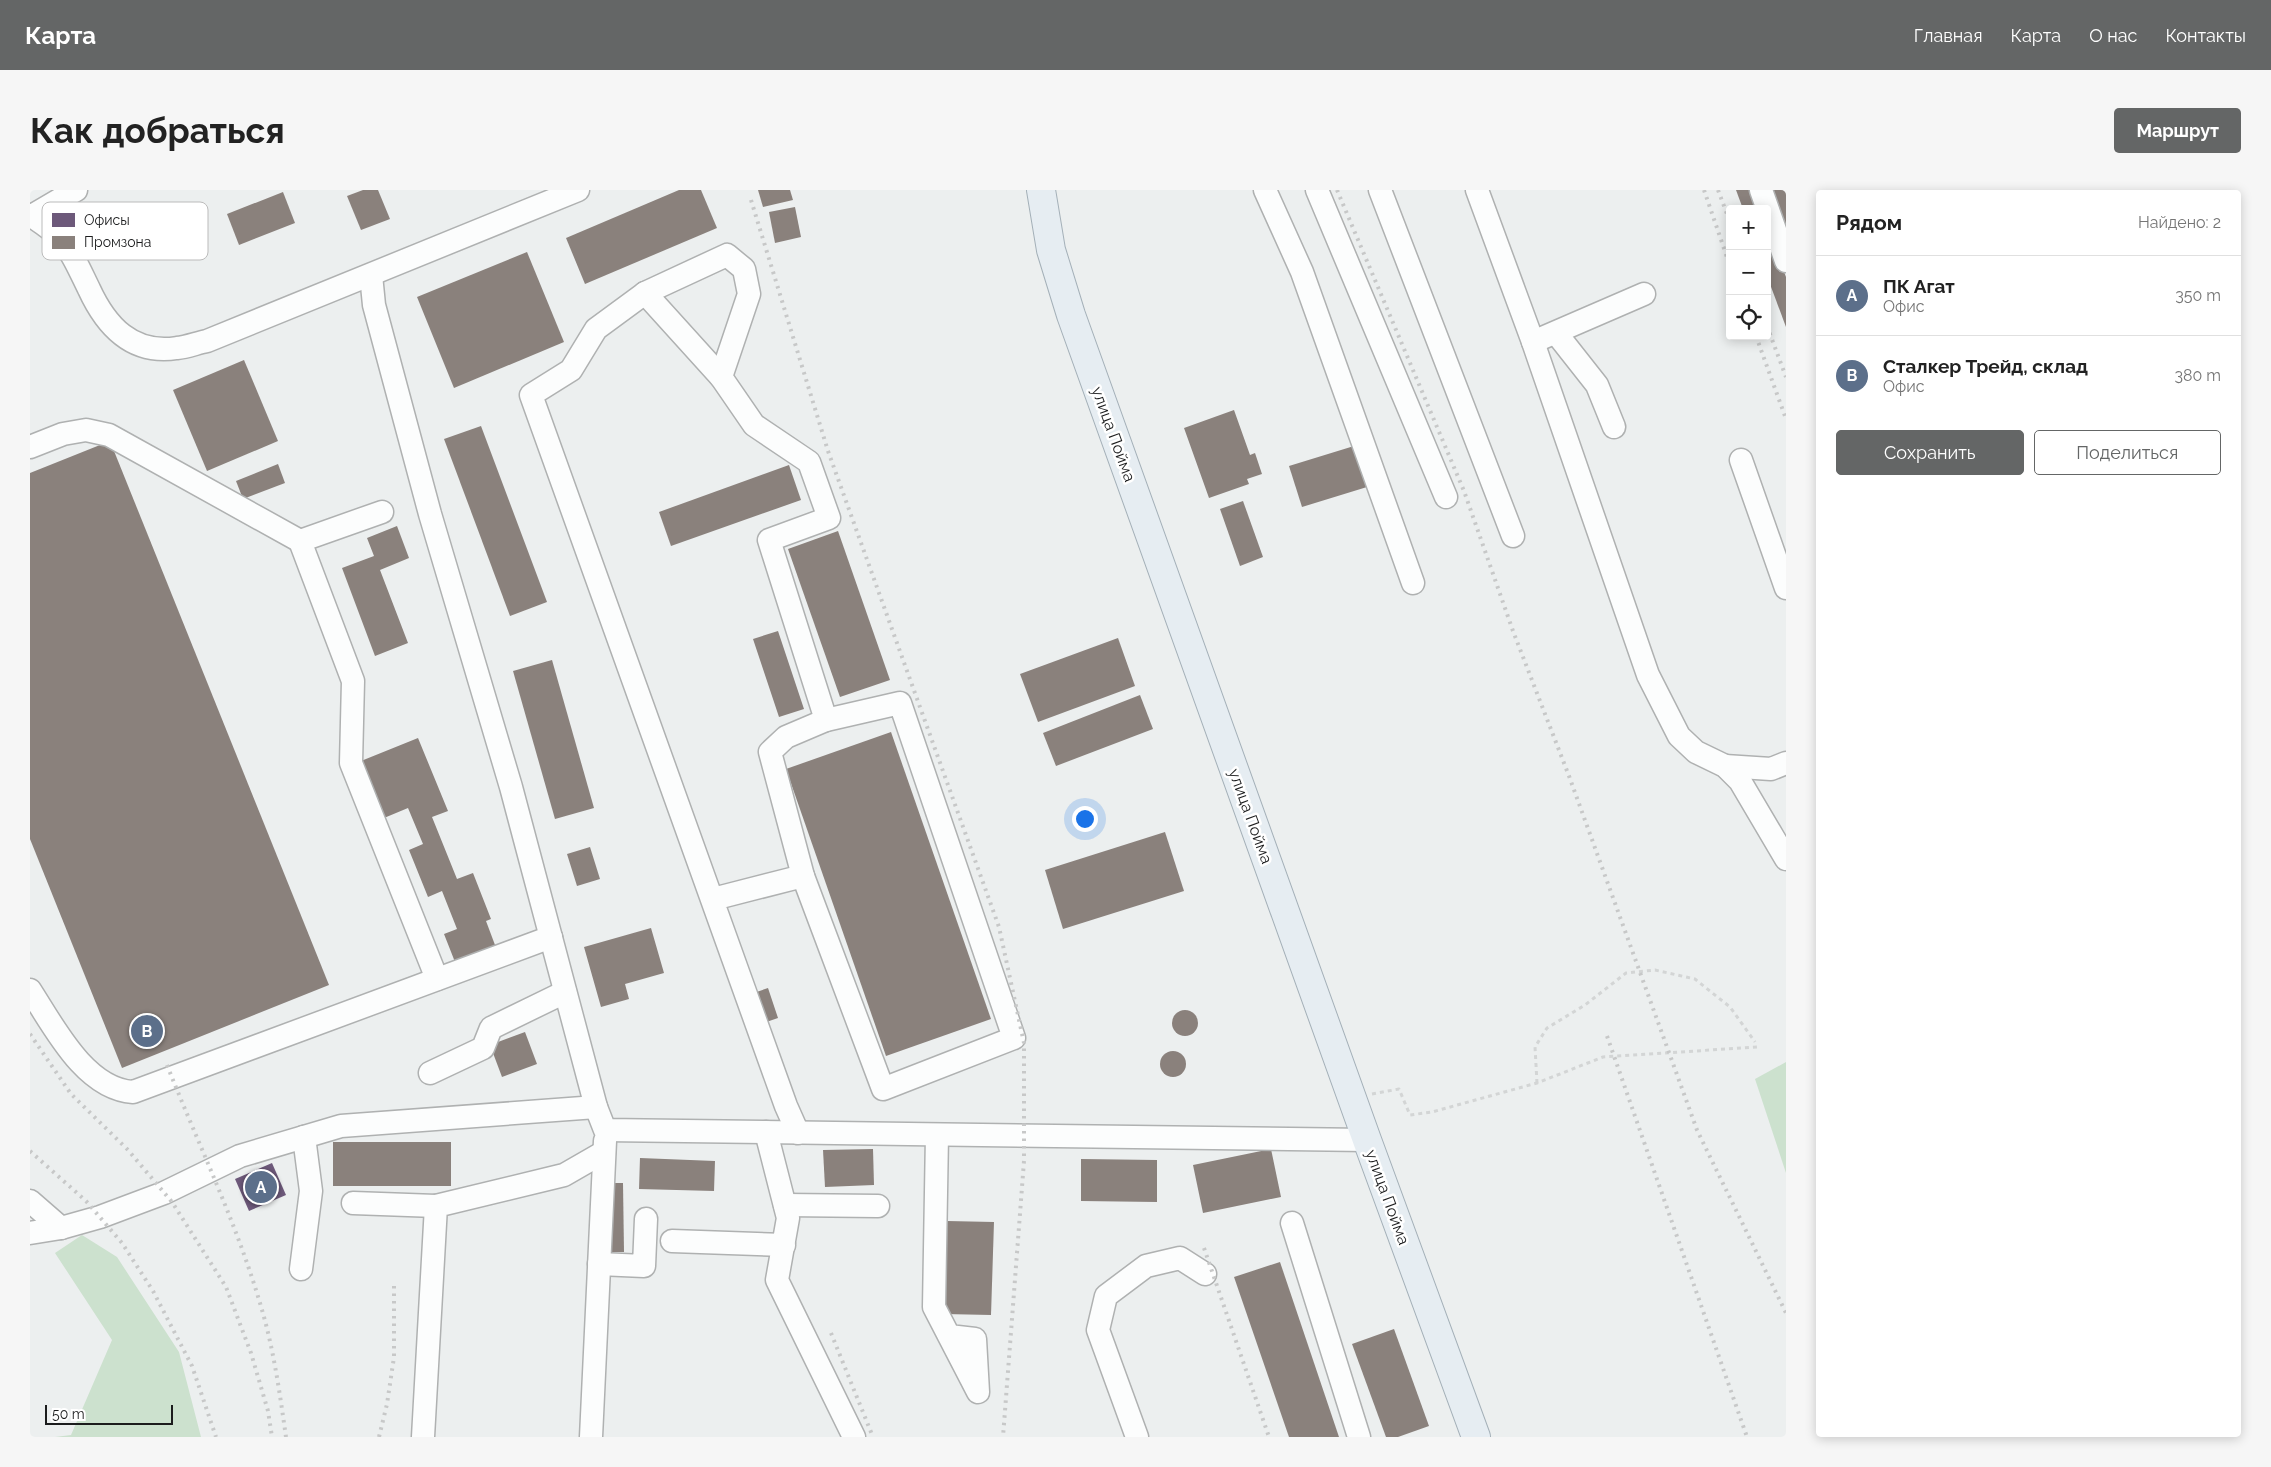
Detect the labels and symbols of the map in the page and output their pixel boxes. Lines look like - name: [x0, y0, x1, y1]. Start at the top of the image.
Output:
- legend: [42, 202, 208, 260]
- text: Офисы: [84, 212, 130, 228]
- text: Промзона: [84, 234, 151, 250]
- street label: улица Пойма: [1088, 384, 1140, 484]
- street label: улица Пойма: [1225, 766, 1277, 866]
- your location: [1072, 806, 1098, 832]
- pin: B: [131, 1012, 163, 1050]
- street label: улица Пойма: [1362, 1147, 1414, 1247]
- pin: A: [245, 1168, 277, 1206]
- scale bar: [45, 1402, 172, 1425]

